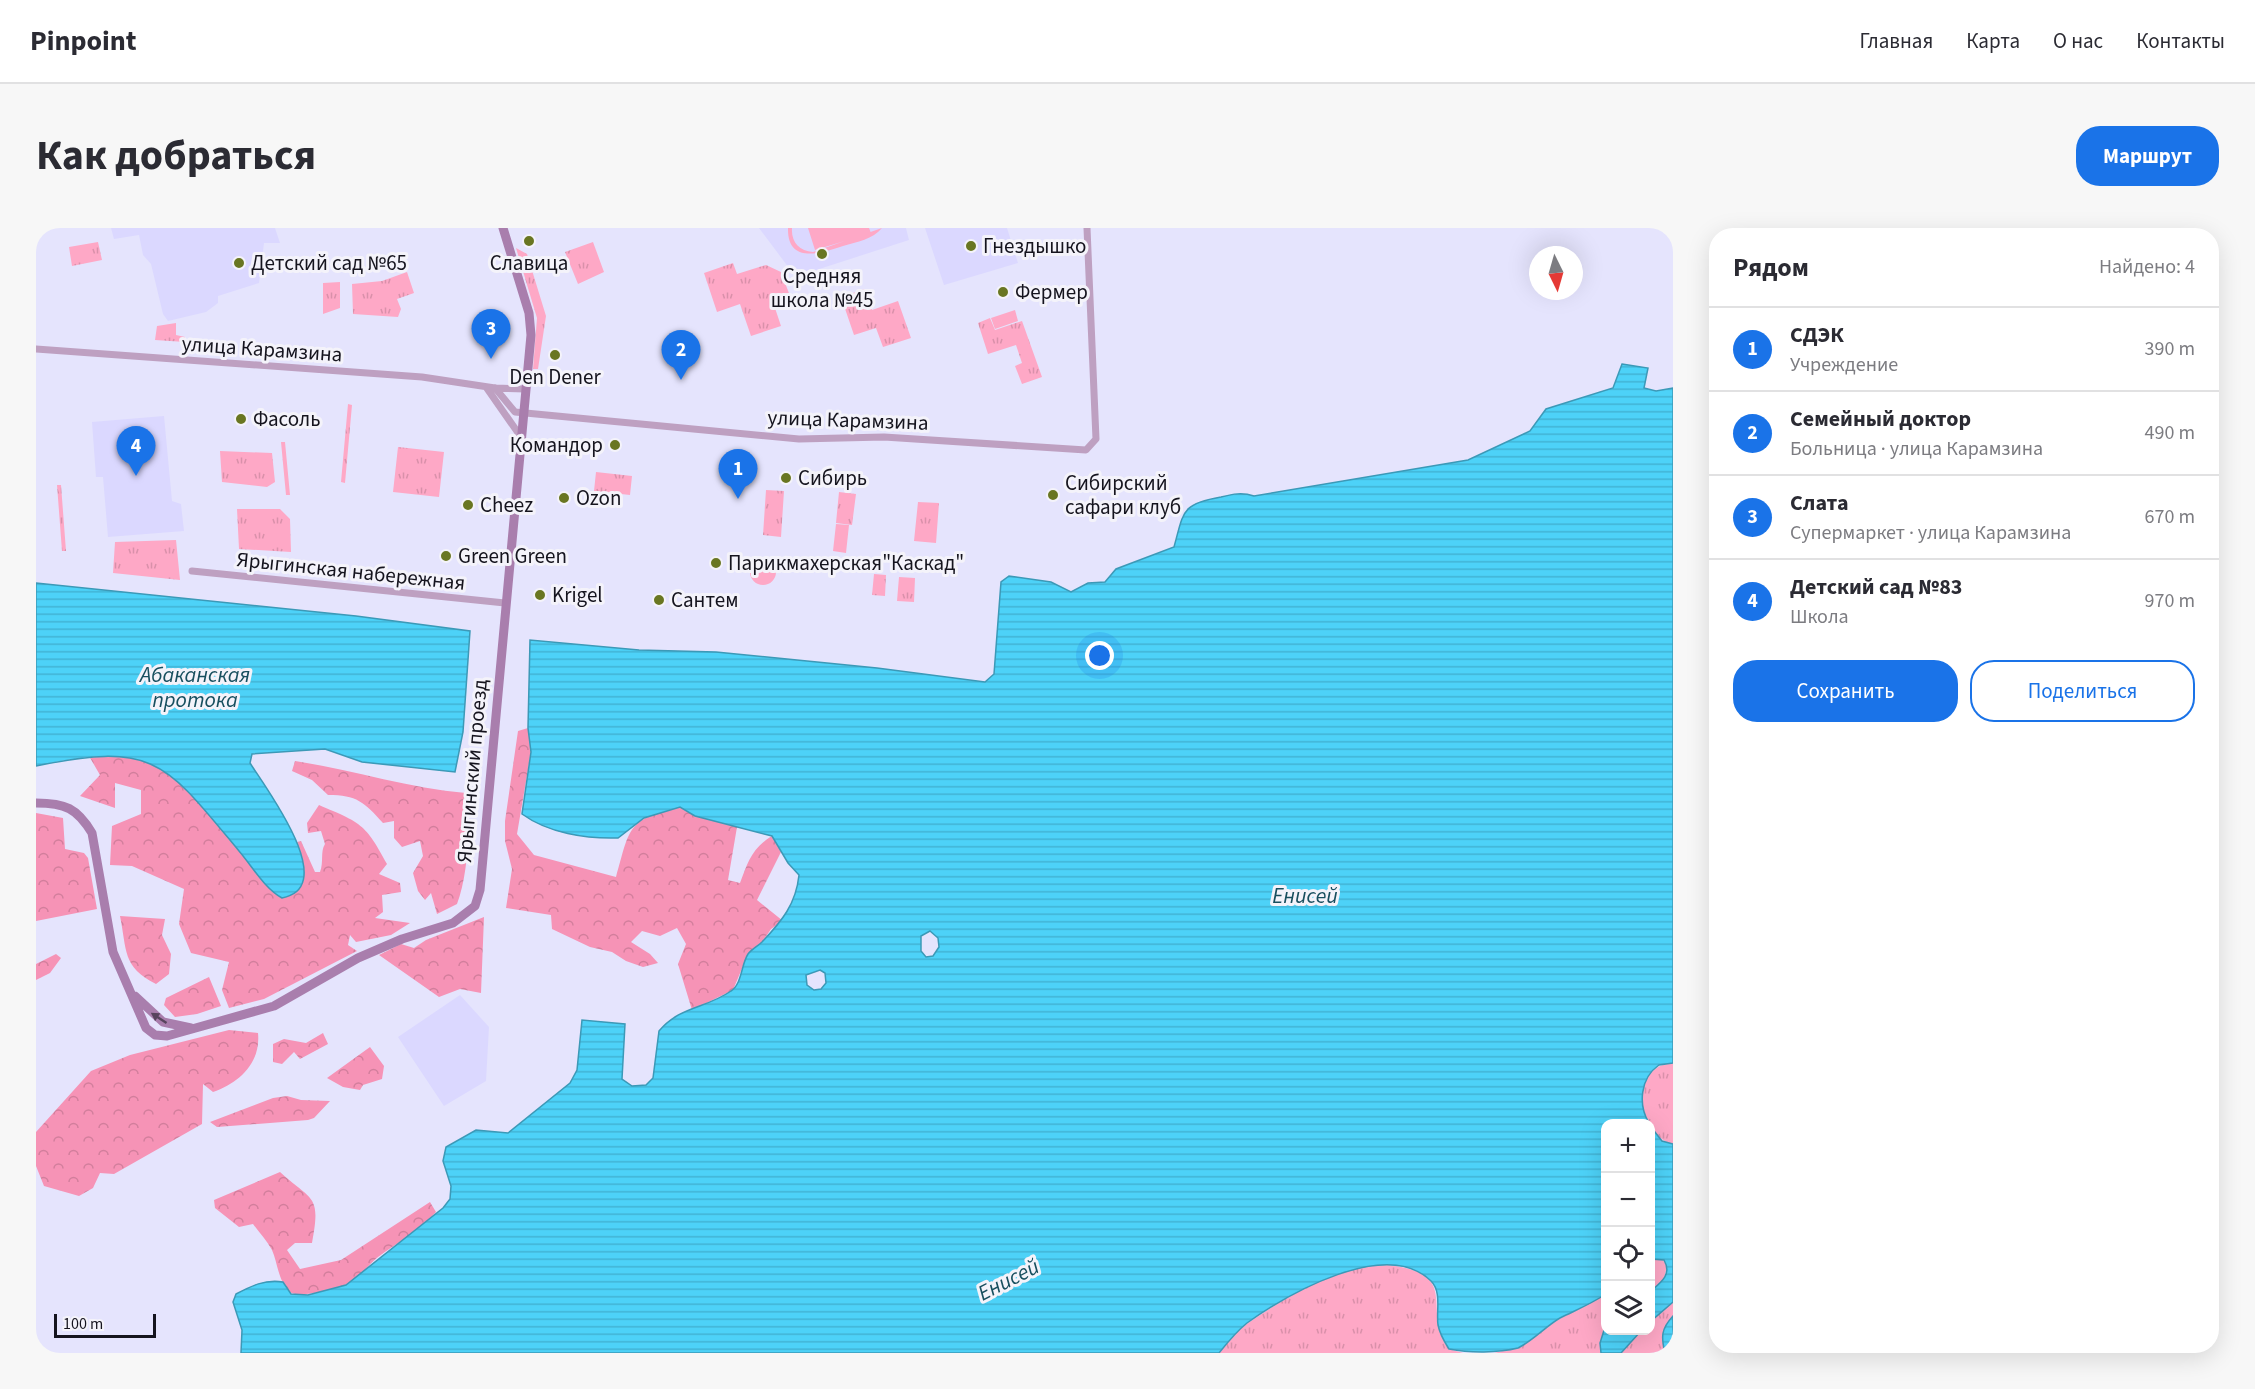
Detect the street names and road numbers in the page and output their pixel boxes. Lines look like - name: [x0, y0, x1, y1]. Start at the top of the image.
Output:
- street label: улица Карамзина: [181, 328, 343, 370]
- street label: улица Карамзина: [767, 402, 929, 438]
- street label: Ярыгинская набережная: [235, 544, 467, 598]
- street label: Ярыгинский проезд: [449, 678, 495, 864]

